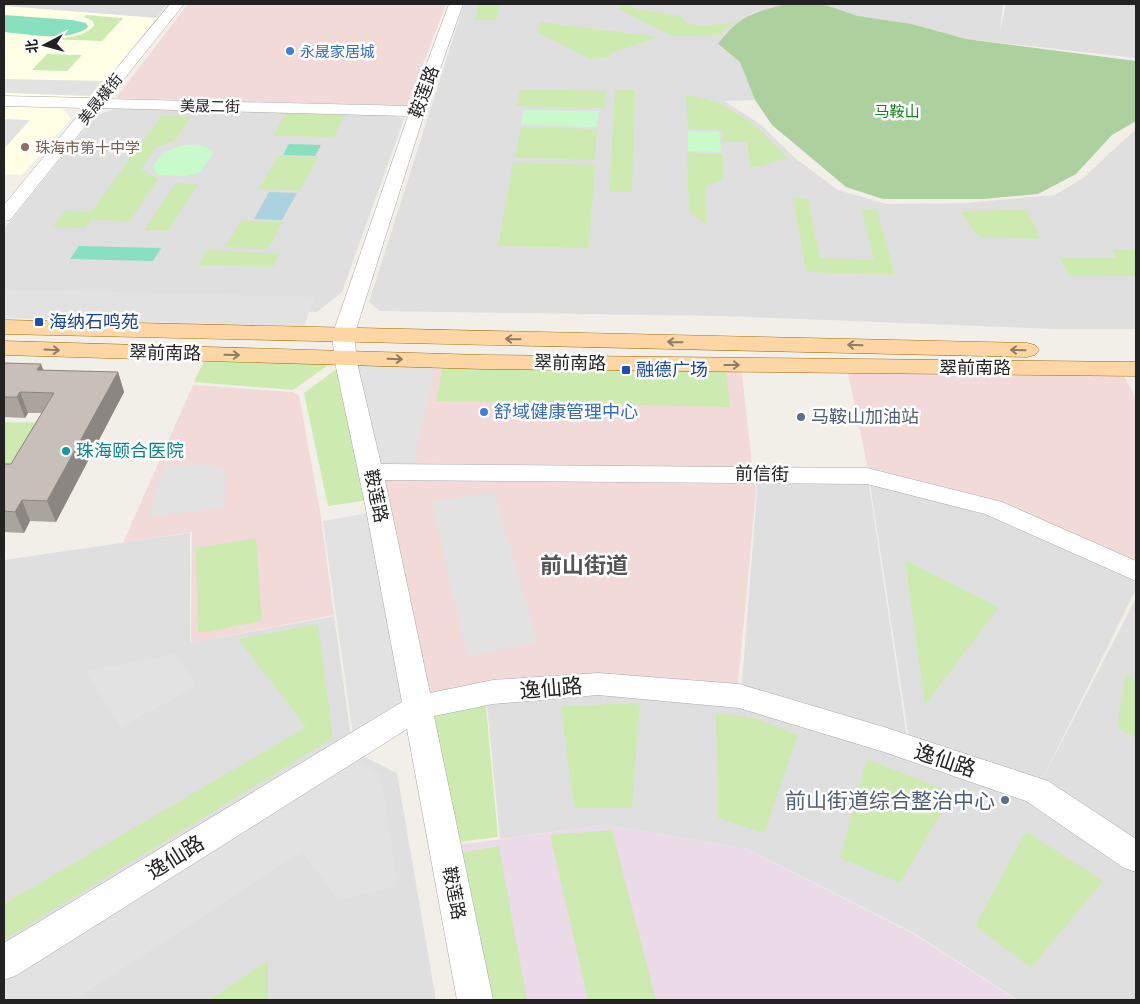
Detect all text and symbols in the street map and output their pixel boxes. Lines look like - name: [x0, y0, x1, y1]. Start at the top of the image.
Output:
- north arrow: [20, 20, 70, 70]
- text: 北: [23, 39, 41, 54]
- place label: 永晟家居城: [300, 43, 375, 60]
- marker: 永晟家居城: [284, 45, 296, 57]
- street label: 鞍莲路: [405, 63, 443, 121]
- street label: 美晟橫街: [75, 70, 125, 128]
- street label: 美晟二街: [180, 97, 240, 115]
- park label: 马鞍山: [874, 103, 920, 120]
- place label: 珠海市第十中学: [35, 139, 140, 156]
- marker: 珠海市第十中学: [19, 141, 31, 153]
- place label: 海纳石鸣苑: [49, 312, 139, 332]
- marker: 海纳石鸣苑: [33, 316, 45, 328]
- one-way arrow: [505, 334, 521, 344]
- one-way arrow: [667, 337, 683, 346]
- one-way arrow: [847, 340, 864, 350]
- street label: 翠前南路: [129, 342, 201, 364]
- one-way arrow: [44, 345, 60, 354]
- one-way arrow: [1010, 345, 1026, 354]
- one-way arrow: [224, 350, 240, 360]
- street label: 翠前南路: [534, 352, 606, 374]
- one-way arrow: [386, 354, 403, 364]
- street label: 翠前南路: [939, 358, 1011, 378]
- place label: 融德广场: [636, 360, 708, 380]
- one-way arrow: [724, 360, 740, 370]
- marker: 融德广场: [620, 364, 632, 376]
- place label: 舒域健康管理中心: [494, 402, 638, 422]
- marker: 舒域健康管理中心: [478, 406, 490, 418]
- place label: 马鞍山加油站: [811, 407, 919, 427]
- marker: 马鞍山加油站: [795, 411, 807, 423]
- place label: 珠海颐合医院: [76, 441, 184, 461]
- marker: 珠海颐合医院: [60, 445, 72, 457]
- street label: 前信街: [735, 464, 789, 484]
- street label: 鞍莲路: [361, 468, 391, 524]
- district label: 前山街道: [540, 553, 628, 578]
- street label: 逸仙路: [519, 674, 583, 702]
- street label: 逸仙路: [911, 739, 979, 781]
- place label: 前山街道综合整治中心: [785, 789, 995, 812]
- marker: 前山街道综合整治中心: [999, 794, 1011, 806]
- street label: 逸仙路: [142, 831, 208, 883]
- street label: 鞍莲路: [439, 865, 469, 921]

